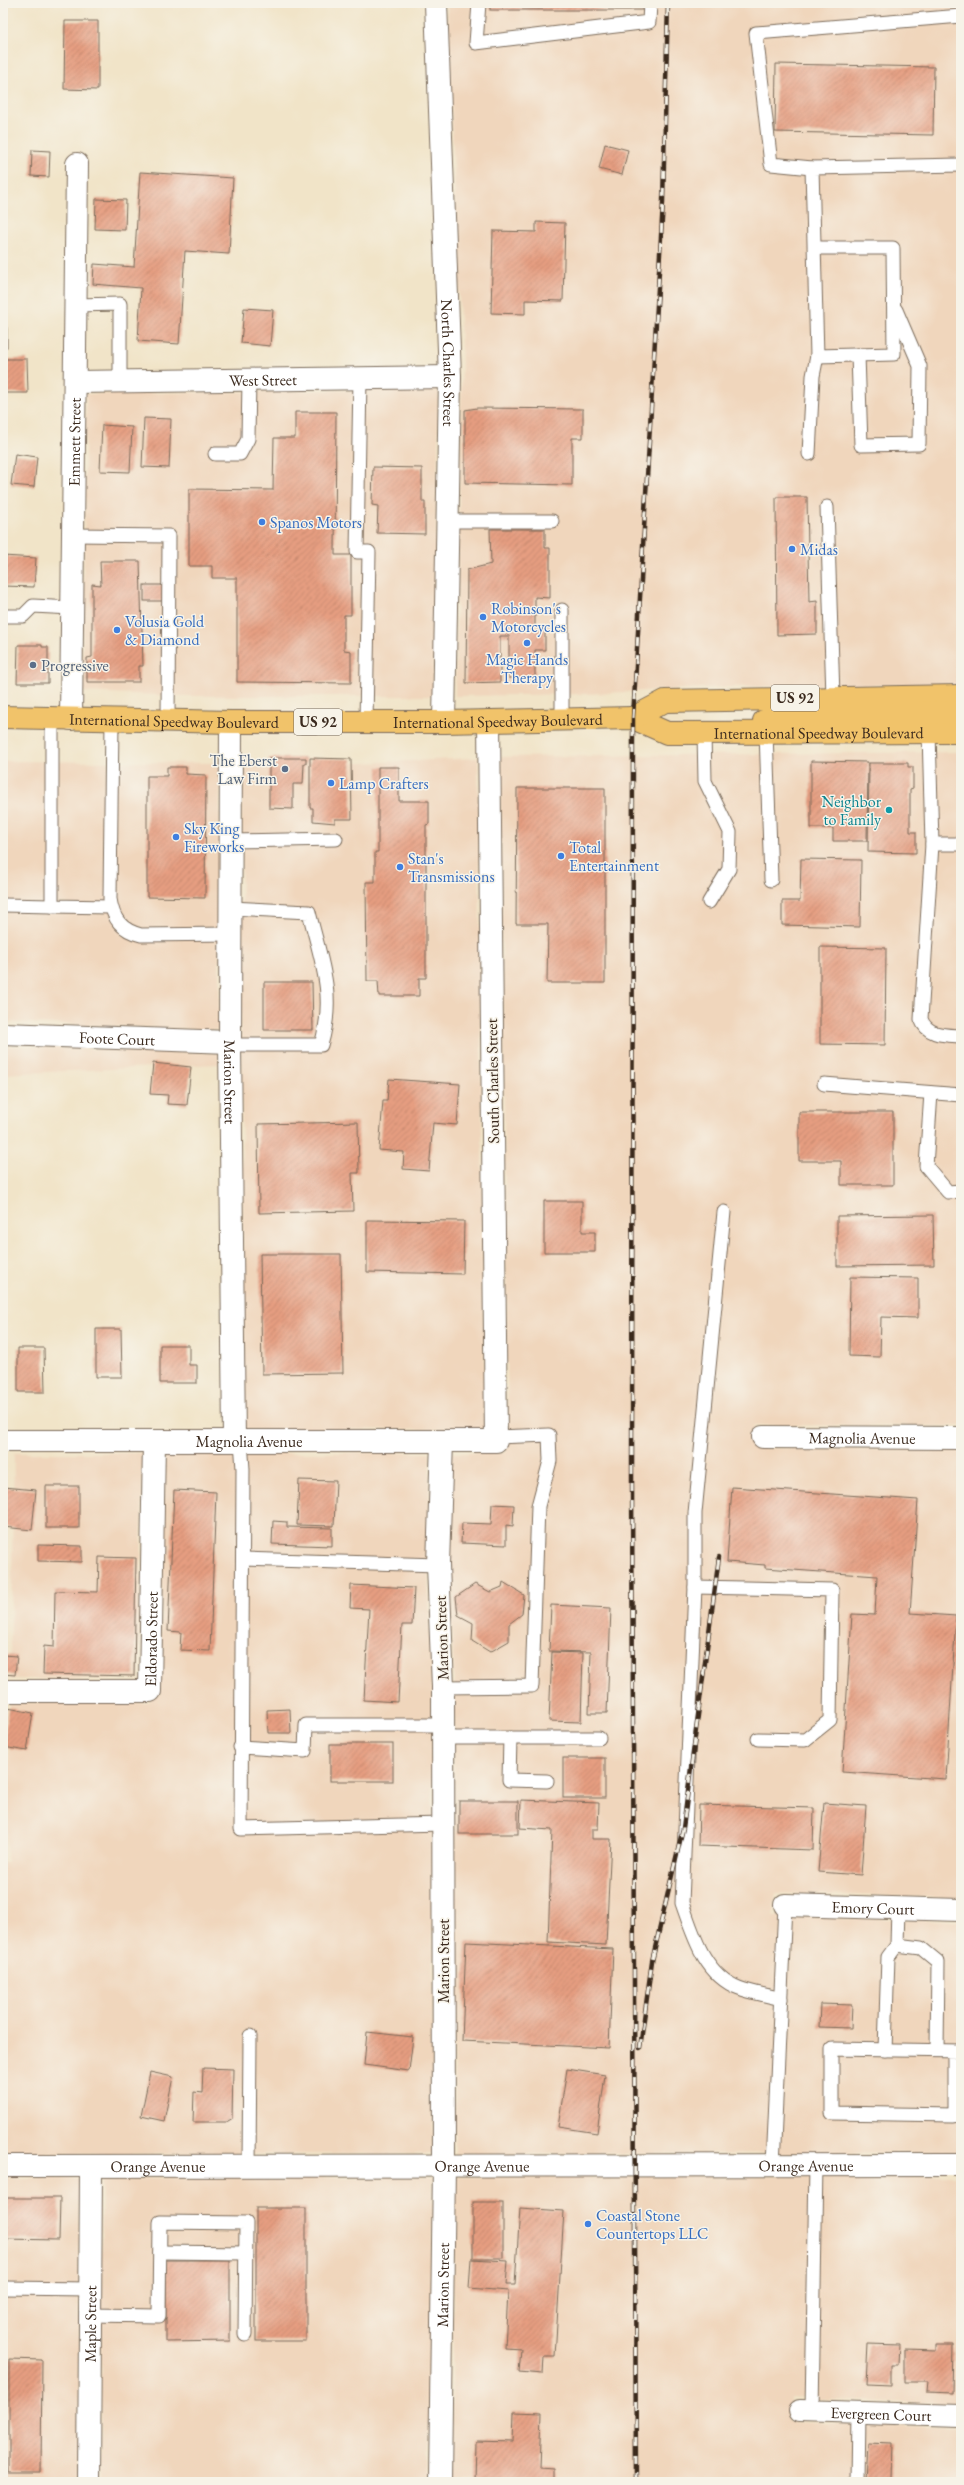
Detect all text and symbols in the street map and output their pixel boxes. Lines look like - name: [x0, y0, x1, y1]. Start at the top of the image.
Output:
- street label: North Charles Street: [436, 299, 460, 427]
- street label: West Street: [229, 369, 297, 391]
- street label: Emmett Street: [64, 398, 85, 486]
- place label: Spanos Motors: [270, 512, 362, 533]
- marker: Spanos Motors: [257, 517, 267, 527]
- place label: Midas: [800, 539, 838, 560]
- marker: Midas: [787, 544, 797, 554]
- place label: Robinson's Motorcycles: [491, 598, 566, 637]
- place label: Volusia Gold & Diamond: [125, 611, 205, 650]
- marker: Robinson's Motorcycles: [478, 612, 488, 622]
- marker: Volusia Gold & Diamond: [112, 625, 122, 635]
- marker: Magic Hands Therapy: [522, 638, 532, 648]
- place label: Magic Hands Therapy: [486, 649, 568, 688]
- place label: Progressive: [41, 655, 109, 676]
- marker: Progressive: [28, 660, 38, 670]
- road number: US 92: [771, 685, 819, 711]
- street label: International Speedway Boulevard: [69, 708, 280, 733]
- road number: US 92: [294, 709, 342, 735]
- street label: International Speedway Boulevard: [393, 709, 604, 733]
- street label: International Speedway Boulevard: [714, 722, 925, 744]
- place label: The Eberst Law Firm: [210, 750, 278, 789]
- marker: The Eberst Law Firm: [280, 764, 290, 774]
- place label: Lamp Crafters: [339, 773, 429, 794]
- marker: Lamp Crafters: [326, 778, 336, 788]
- place label: Neighbor to Family: [821, 791, 882, 830]
- marker: Neighbor to Family: [884, 805, 894, 815]
- place label: Sky King Fireworks: [184, 818, 244, 857]
- marker: Sky King Fireworks: [171, 832, 181, 842]
- place label: Total Entertainment: [569, 837, 659, 876]
- place label: Stan's Transmissions: [408, 848, 495, 887]
- marker: Total Entertainment: [556, 851, 566, 861]
- marker: Stan's Transmissions: [395, 862, 405, 872]
- street label: South Charles Street: [481, 1018, 504, 1144]
- street label: Foote Court: [78, 1027, 155, 1050]
- street label: Marion Street: [219, 1040, 241, 1124]
- street label: Magnolia Avenue: [808, 1427, 916, 1449]
- street label: Magnolia Avenue: [196, 1431, 302, 1452]
- street label: Eldorado Street: [140, 1591, 163, 1687]
- street label: Marion Street: [430, 1595, 453, 1681]
- street label: Emory Court: [831, 1896, 915, 1920]
- street label: Marion Street: [433, 1919, 454, 2003]
- street label: Orange Avenue: [435, 2155, 529, 2177]
- street label: Orange Avenue: [759, 2155, 853, 2176]
- street label: Orange Avenue: [111, 2156, 205, 2177]
- place label: Coastal Stone Countertops LLC: [596, 2205, 708, 2244]
- marker: Coastal Stone Countertops LLC: [583, 2219, 593, 2229]
- street label: Marion Street: [432, 2243, 454, 2327]
- street label: Maple Street: [80, 2285, 101, 2363]
- street label: Evergreen Court: [830, 2402, 932, 2426]

